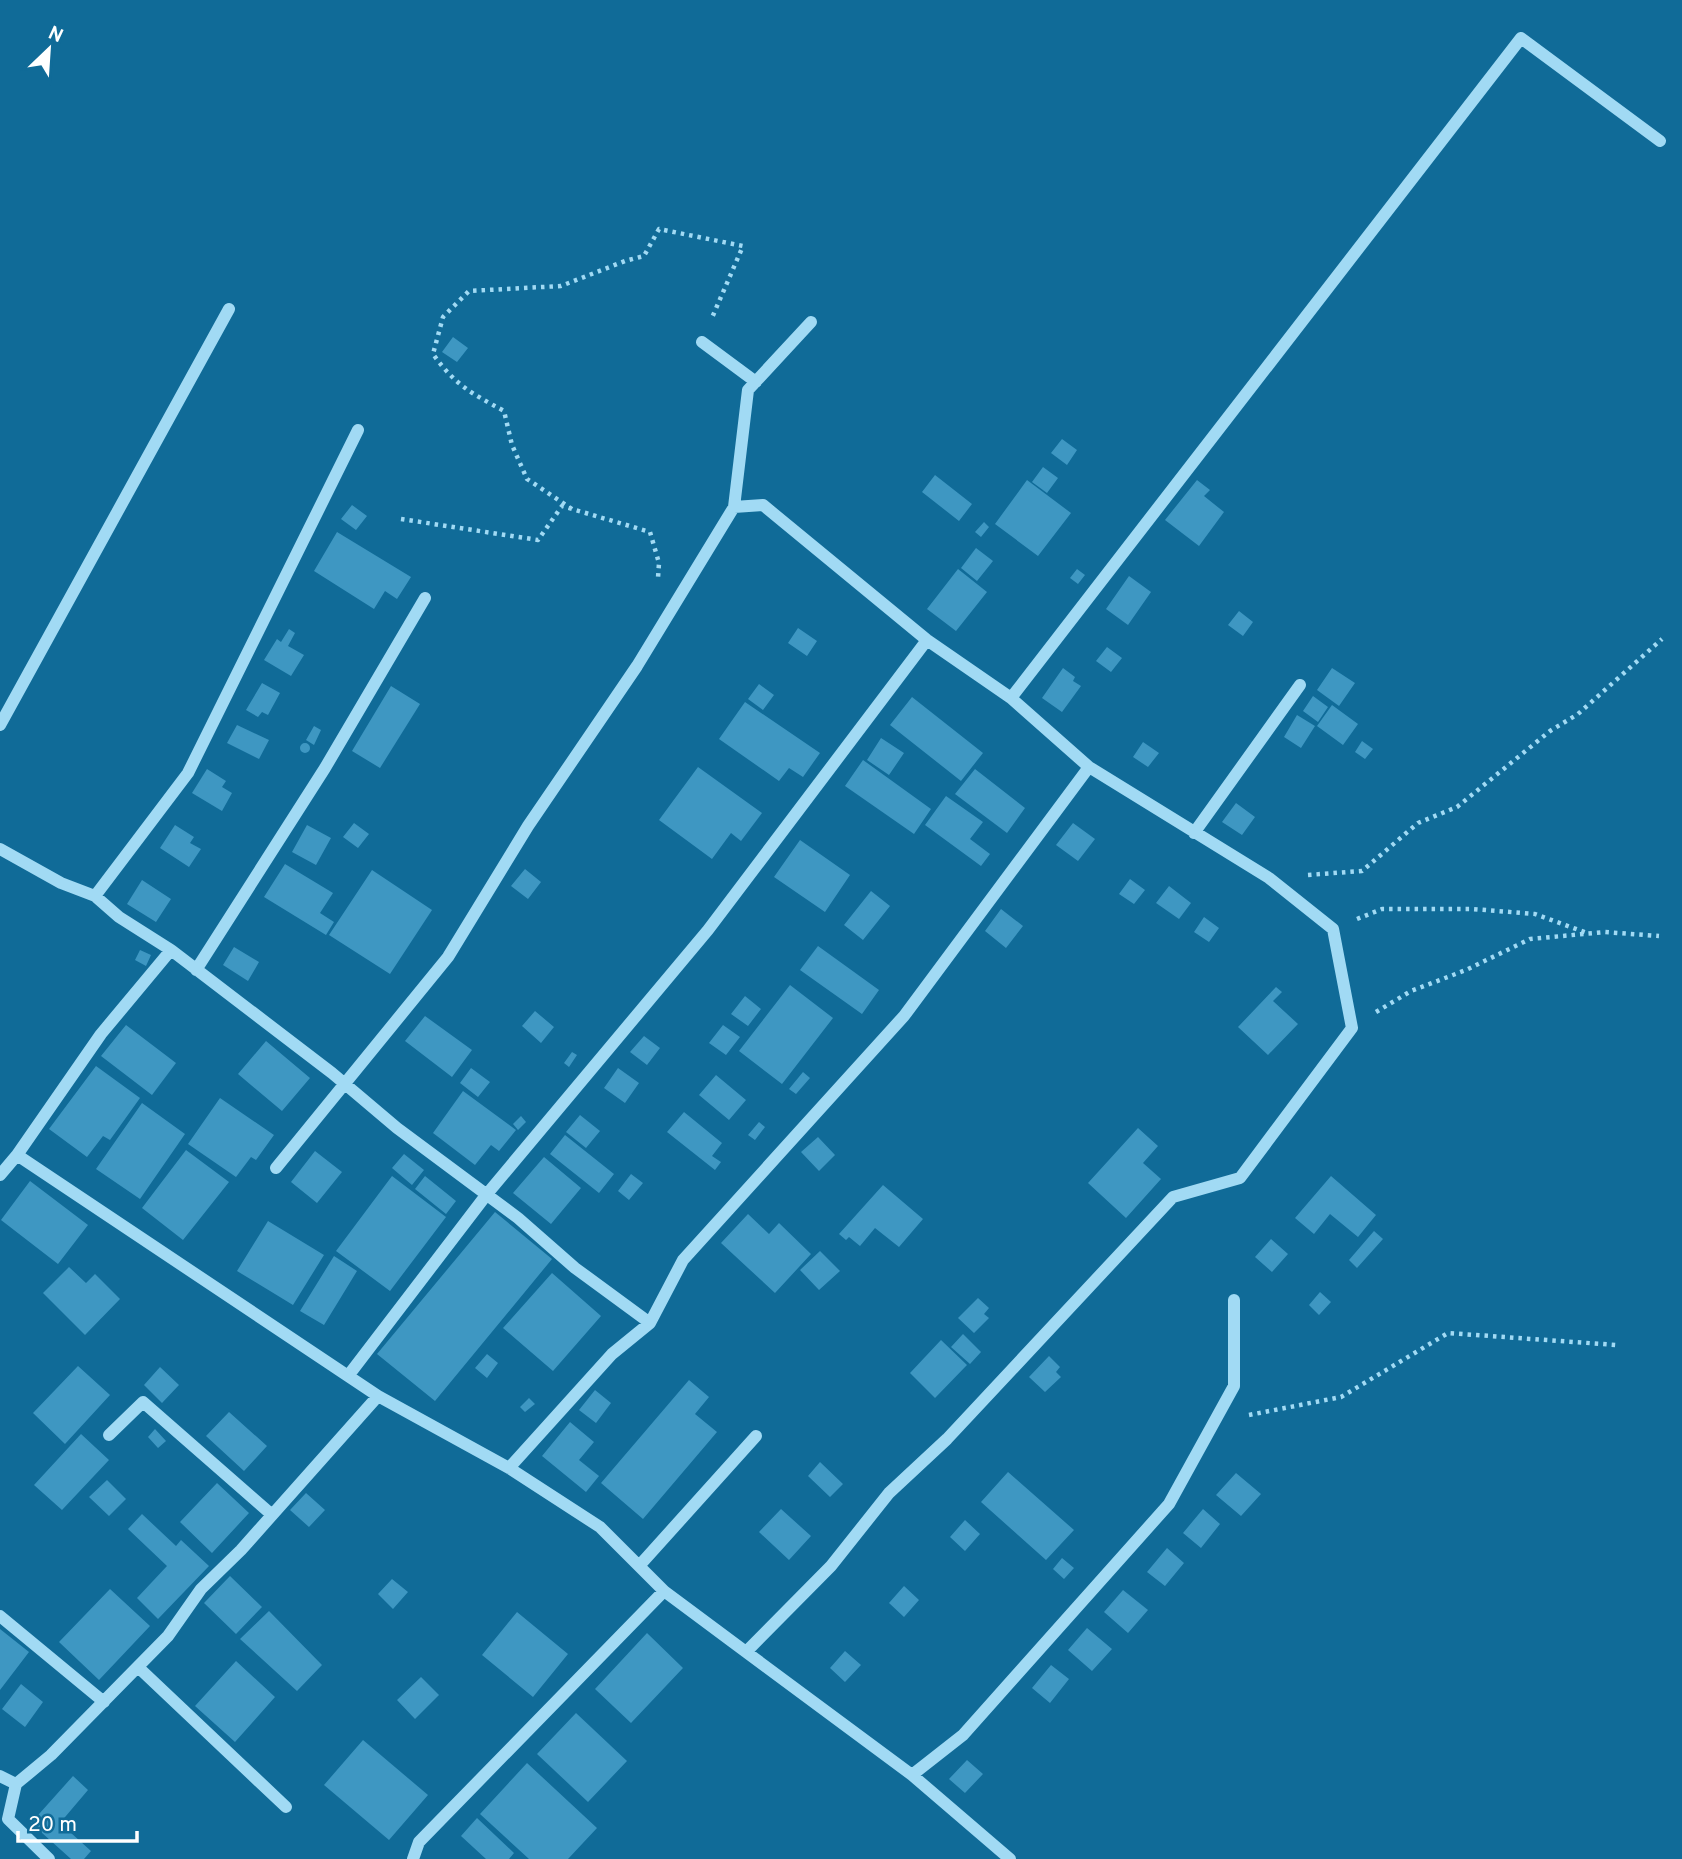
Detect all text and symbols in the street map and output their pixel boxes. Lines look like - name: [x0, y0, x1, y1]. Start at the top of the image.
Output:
- north arrow: [14, 14, 84, 84]
- text: N: [44, 22, 67, 49]
- scale bar: [18, 1800, 136, 1844]
- text: 20 m: [28, 1812, 77, 1839]

